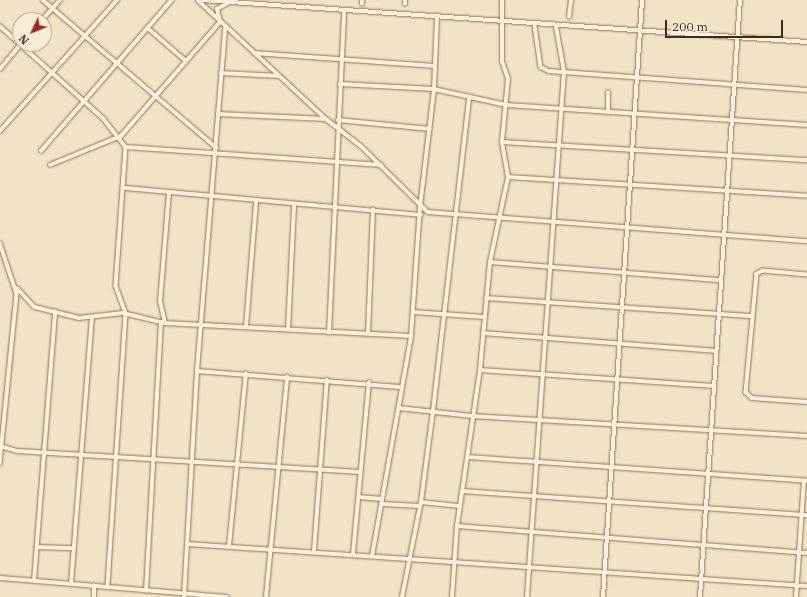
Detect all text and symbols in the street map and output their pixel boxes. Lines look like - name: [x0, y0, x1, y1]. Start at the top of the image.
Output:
- north arrow: [12, 12, 52, 52]
- scale bar: [667, 12, 785, 38]
- text: 200 m: [672, 19, 708, 34]
- text: N: [16, 32, 32, 47]

